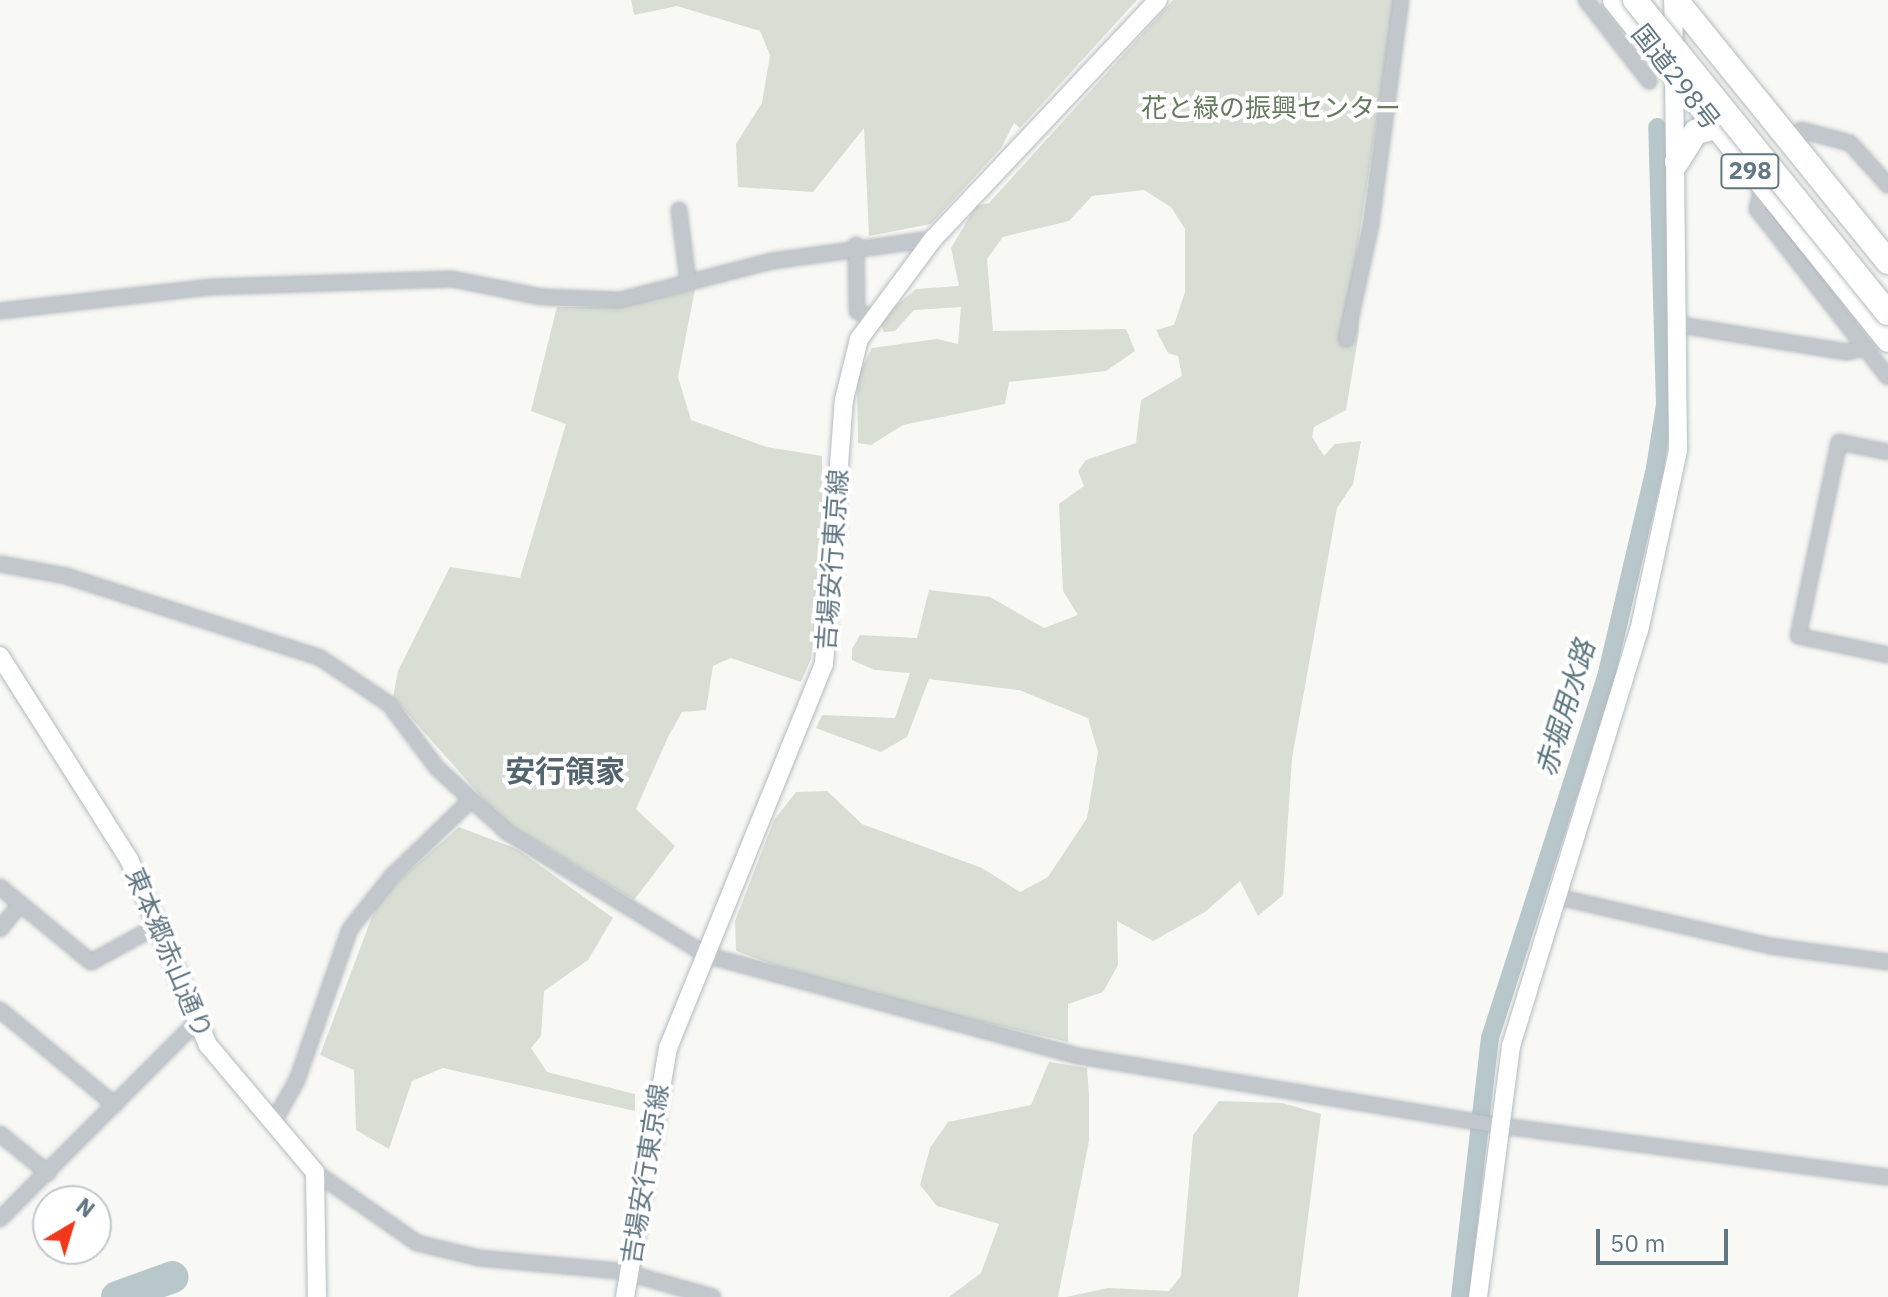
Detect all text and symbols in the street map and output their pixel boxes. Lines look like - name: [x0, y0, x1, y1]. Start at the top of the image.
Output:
- street label: 国道298号: [1625, 18, 1727, 136]
- park label: 花と緑の振興センター: [1141, 92, 1401, 124]
- road number: 298: [1720, 151, 1780, 191]
- street label: 吉場安行東京線: [810, 468, 854, 652]
- water label: 赤堀用水路: [1528, 636, 1602, 780]
- district label: 安行領家: [505, 753, 625, 789]
- street label: 東本郷赤山通り: [119, 863, 219, 1043]
- street label: 吉場安行東京線: [615, 1082, 675, 1266]
- north arrow: [32, 1185, 112, 1265]
- text: N: [71, 1191, 101, 1224]
- scale bar: [1600, 1213, 1732, 1263]
- text: 50 m: [1610, 1227, 1665, 1259]

